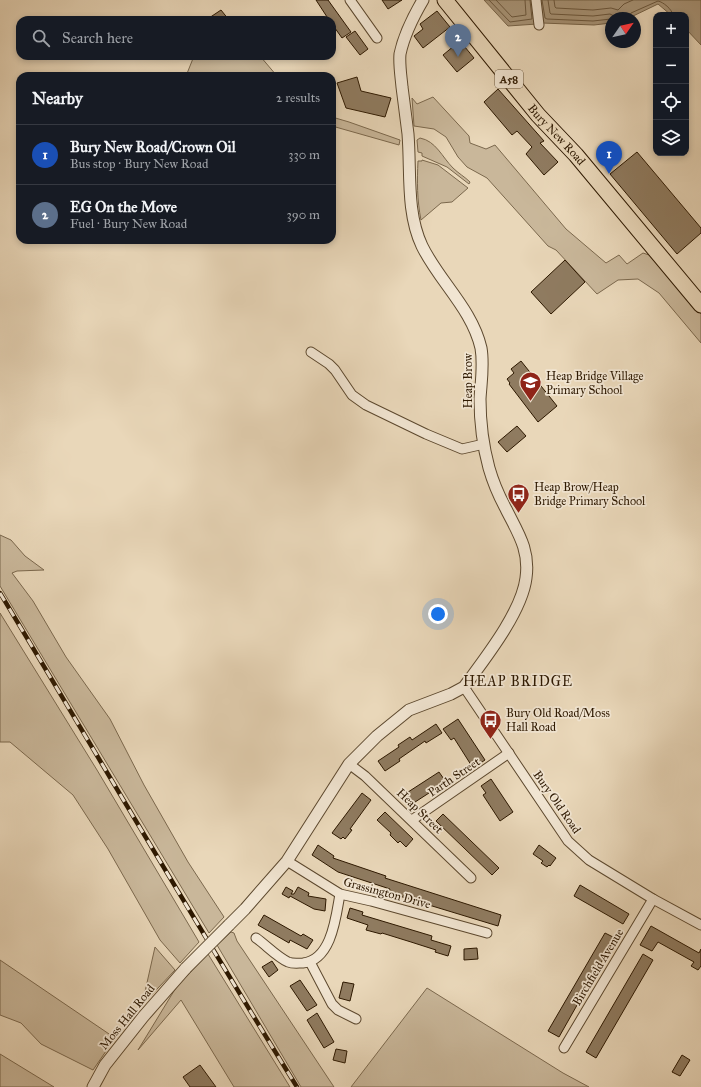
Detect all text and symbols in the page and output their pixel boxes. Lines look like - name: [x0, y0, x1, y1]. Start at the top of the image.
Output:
- north arrow: [605, 12, 641, 48]
- map controls: [653, 12, 689, 156]
- button: +: [653, 12, 689, 48]
- search box: [16, 16, 336, 60]
- pin: 2: [445, 24, 471, 57]
- icon: search: [30, 27, 52, 49]
- text: Search here: [62, 29, 133, 47]
- button: −: [653, 48, 689, 84]
- road number: A58: [495, 70, 523, 88]
- button: locate: [653, 84, 689, 120]
- text: Nearby: [32, 88, 83, 109]
- text: 2 results: [276, 90, 320, 106]
- street label: Bury New Road: [525, 101, 588, 168]
- button: layers: [653, 120, 689, 156]
- text: Bury New Road/Crown Oil: [70, 138, 236, 156]
- pin: 1: [596, 141, 622, 174]
- text: 1: [42, 147, 48, 163]
- text: 330 m: [288, 147, 320, 163]
- text: Bus stop · Bury New Road: [70, 156, 209, 172]
- text: EG On the Move: [70, 198, 177, 216]
- text: 2: [42, 207, 48, 223]
- text: 390 m: [287, 207, 320, 223]
- text: Fuel · Bury New Road: [70, 216, 187, 232]
- street label: Heap Brow: [461, 353, 475, 409]
- place label: Heap Bridge Village Primary School: [546, 369, 644, 397]
- school or university icon: Heap Bridge Village Primary School: [518, 370, 544, 403]
- place label: Heap Brow/Heap Bridge Primary School: [534, 480, 646, 509]
- bus stop icon: Heap Brow/Heap Bridge Primary School: [506, 481, 532, 514]
- your location: [428, 604, 448, 624]
- district label: HEAP BRIDGE: [463, 673, 573, 690]
- place label: Bury Old Road/Moss Hall Road: [506, 706, 610, 734]
- bus stop icon: Bury Old Road/Moss Hall Road: [478, 707, 504, 740]
- street label: Parth Street: [425, 754, 483, 799]
- street label: Bury Old Road: [530, 768, 584, 836]
- street label: Heap Street: [394, 786, 447, 837]
- street label: Grassington Drive: [342, 875, 432, 912]
- street label: Birchfield Avenue: [570, 926, 626, 1008]
- street label: Moss Hall Road: [96, 982, 158, 1052]

